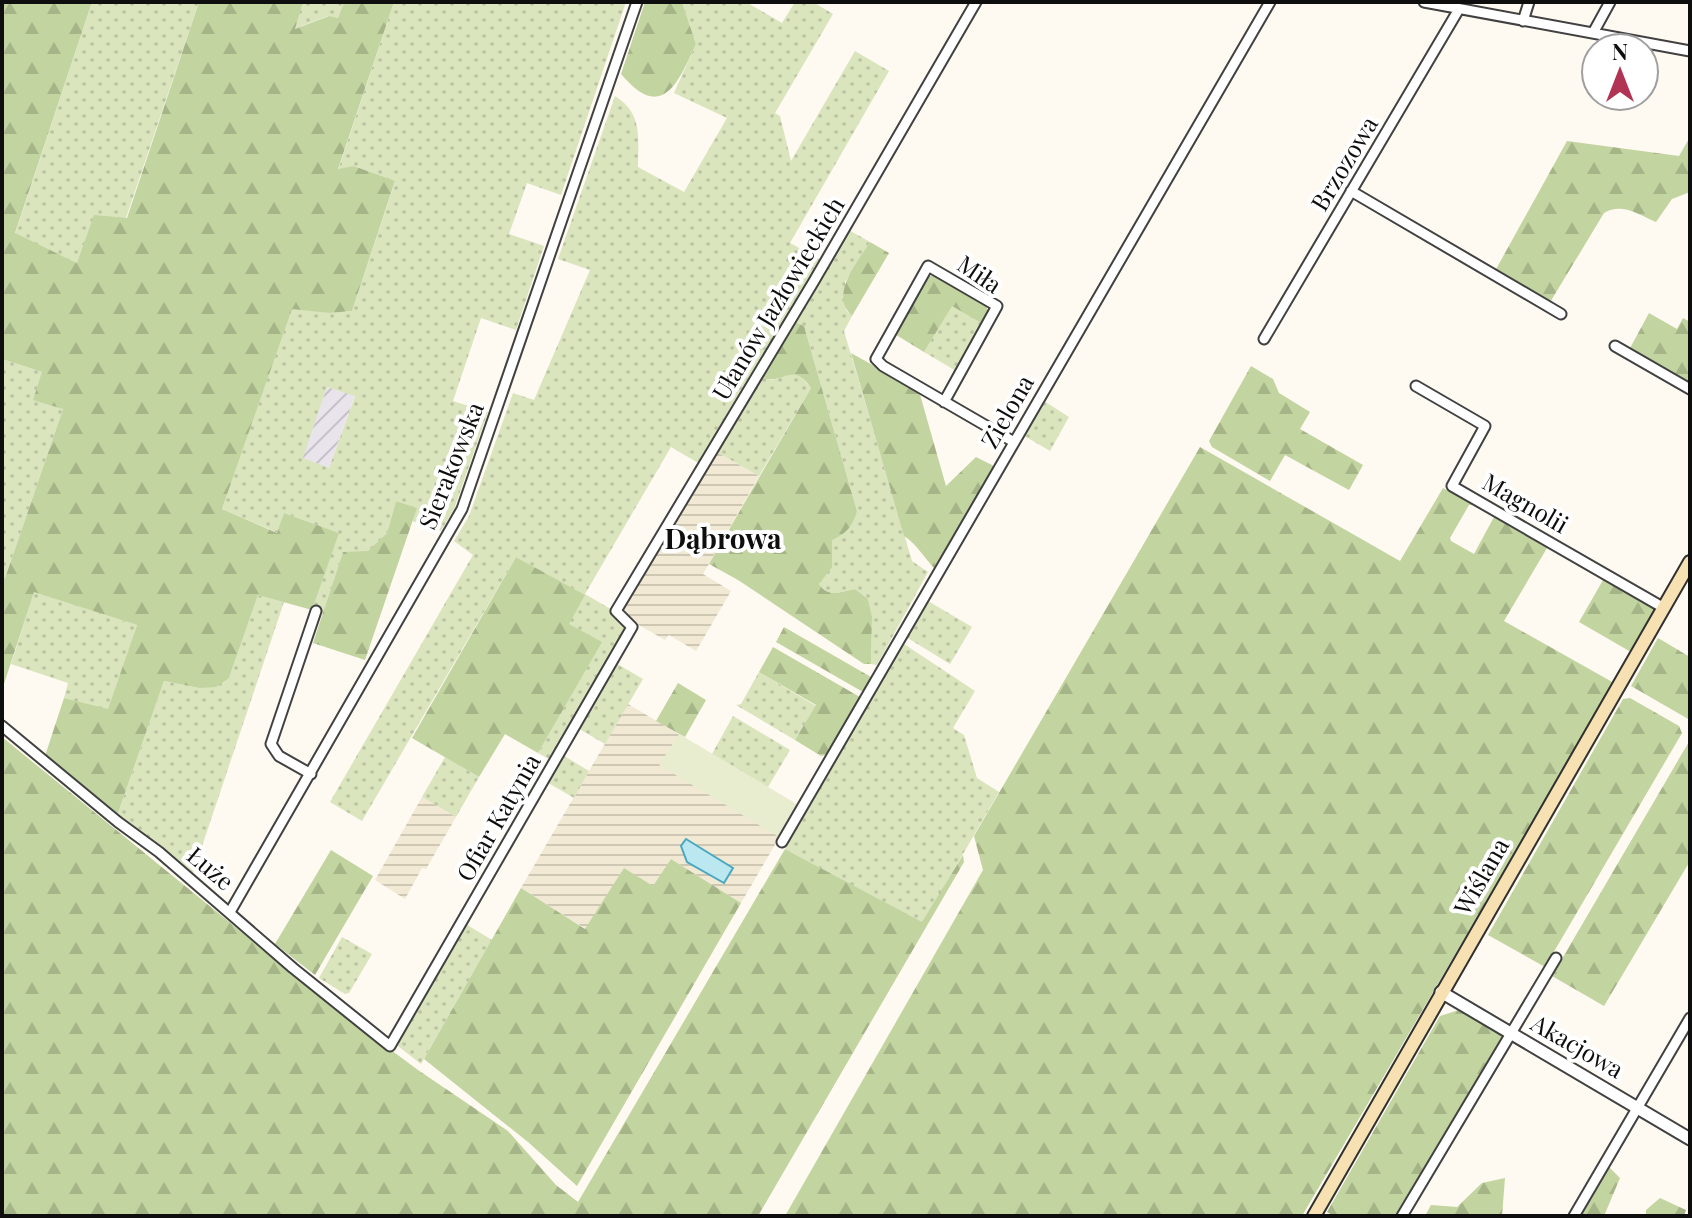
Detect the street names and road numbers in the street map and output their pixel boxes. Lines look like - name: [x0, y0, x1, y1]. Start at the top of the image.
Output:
- street label: Brzozowa: [1303, 110, 1384, 216]
- street label: Ułanów Jazłowieckich: [704, 190, 851, 405]
- street label: Miła: [952, 247, 1008, 300]
- street label: Zielona: [973, 369, 1040, 453]
- street label: Sierakowska: [410, 397, 490, 533]
- street label: Magnolii: [1477, 465, 1575, 540]
- street label: Ofiar Katynia: [448, 747, 547, 887]
- street label: Wiślana: [1445, 832, 1515, 921]
- street label: Łuże: [181, 839, 241, 896]
- street label: Akacjowa: [1525, 1006, 1630, 1084]

